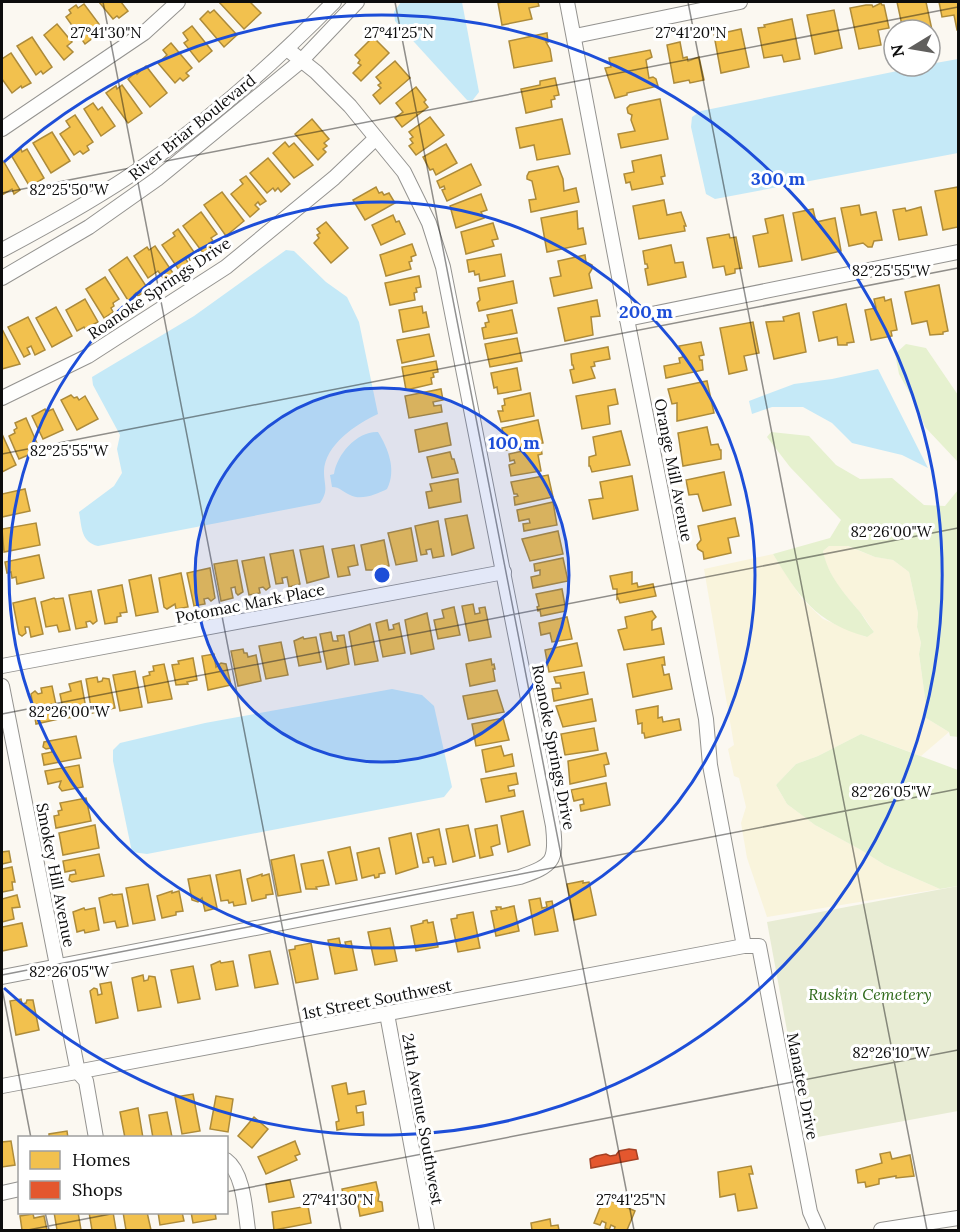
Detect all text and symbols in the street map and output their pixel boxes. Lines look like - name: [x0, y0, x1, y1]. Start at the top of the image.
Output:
- north arrow: [882, 18, 942, 78]
- text: 27°41'30"N: [70, 23, 142, 42]
- text: 27°41'25"N: [364, 23, 434, 42]
- text: 27°41'20"N: [655, 23, 727, 42]
- text: N: [886, 43, 908, 59]
- street label: River Briar Boulevard: [125, 69, 260, 184]
- text: 300 m: [751, 167, 806, 190]
- text: 82°25'50"W: [29, 180, 110, 199]
- street label: Roanoke Springs Drive: [84, 233, 235, 343]
- text: 82°25'55"W: [852, 261, 931, 280]
- text: 200 m: [619, 300, 673, 323]
- street label: Orange Mill Avenue: [650, 397, 698, 544]
- text: 100 m: [488, 431, 540, 454]
- text: 82°25'55"W: [30, 441, 109, 460]
- text: 82°26'00"W: [850, 522, 933, 541]
- centre of rings: [372, 565, 392, 585]
- street label: Potomac Mark Place: [174, 579, 327, 627]
- street label: Roanoke Springs Drive: [528, 663, 580, 832]
- text: 82°26'00"W: [28, 702, 111, 721]
- text: 82°26'05"W: [851, 782, 932, 801]
- street label: Smokey Hill Avenue: [32, 801, 80, 949]
- text: 82°26'05"W: [29, 962, 110, 981]
- street label: 1st Street Southwest: [301, 975, 454, 1023]
- park label: Ruskin Cemetery: [808, 984, 932, 1004]
- street label: Manatee Drive: [783, 1031, 823, 1141]
- street label: 24th Avenue Southwest: [398, 1032, 448, 1207]
- text: 82°26'10"W: [852, 1043, 931, 1062]
- legend: [18, 1136, 228, 1214]
- text: Homes: [72, 1148, 130, 1171]
- text: Shops: [72, 1178, 123, 1201]
- text: 27°41'30"N: [302, 1190, 374, 1209]
- text: 27°41'25"N: [596, 1190, 666, 1209]

